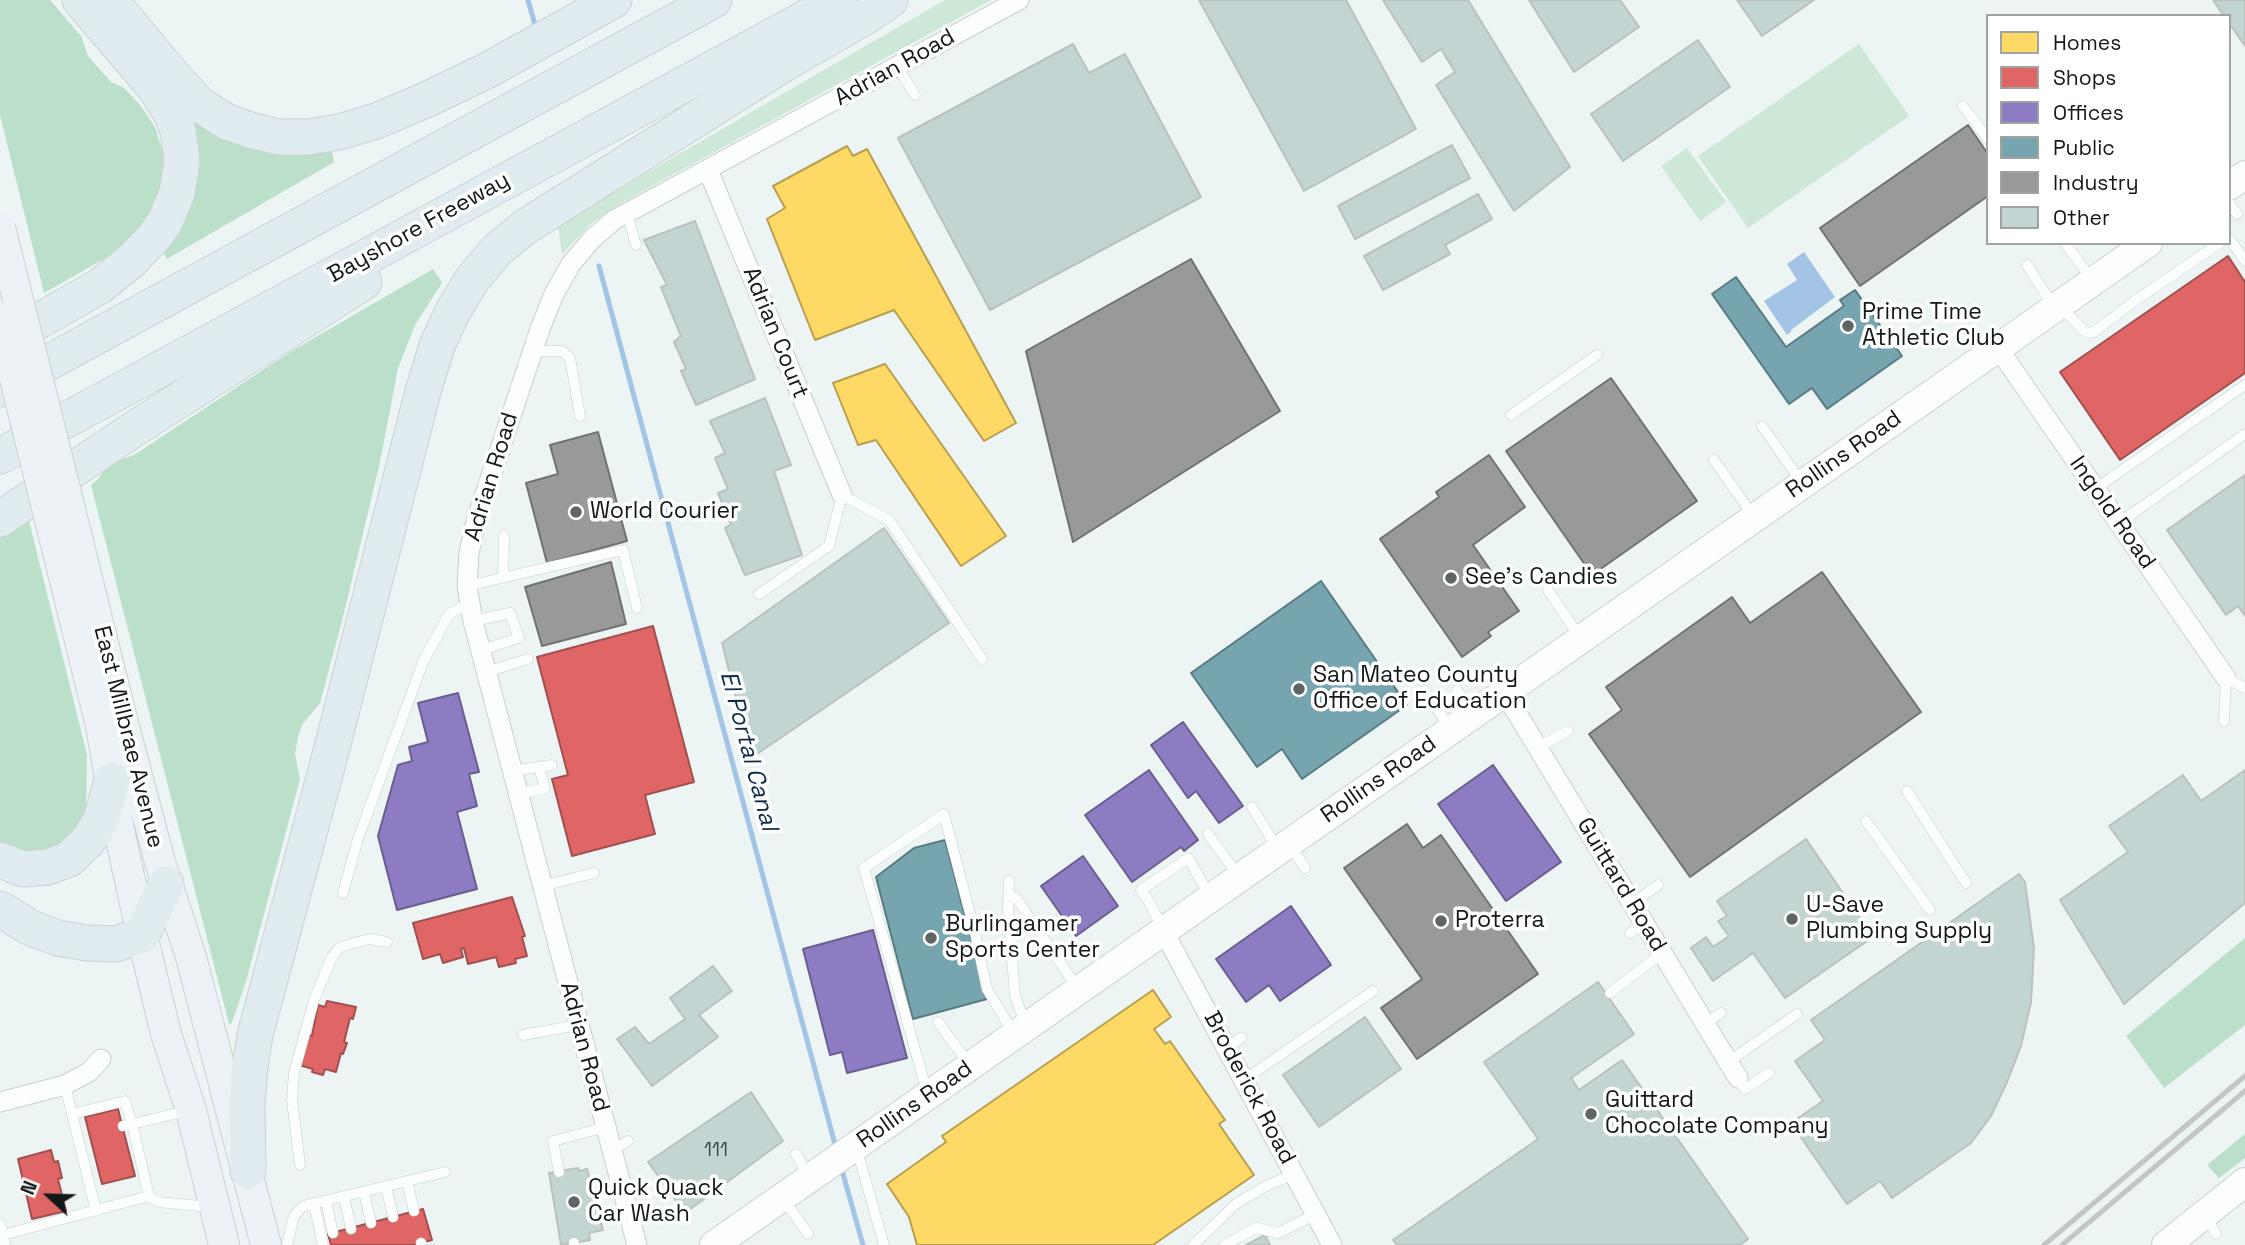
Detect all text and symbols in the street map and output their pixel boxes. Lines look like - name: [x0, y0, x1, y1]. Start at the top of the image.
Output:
- legend: [1986, 14, 2231, 245]
- street label: Adrian Road: [830, 24, 960, 112]
- text: Homes: [2053, 29, 2121, 56]
- text: Shops: [2053, 64, 2116, 91]
- text: Offices: [2053, 99, 2124, 126]
- text: Public: [2053, 134, 2115, 161]
- street label: Bayshore Freeway: [323, 167, 515, 289]
- text: Industry: [2053, 169, 2139, 196]
- text: Other: [2053, 204, 2110, 231]
- street label: Adrian Court: [736, 263, 814, 403]
- place label: Prime Time Athletic Club: [1862, 299, 2005, 353]
- marker: Prime Time Athletic Club: [1840, 318, 1856, 334]
- street label: Rollins Road: [1781, 405, 1907, 505]
- street label: Adrian Road: [459, 409, 525, 545]
- street label: Ingold Road: [2063, 451, 2161, 575]
- place label: World Courier: [590, 498, 739, 526]
- marker: World Courier: [568, 504, 584, 520]
- place label: See’s Candies: [1465, 564, 1618, 592]
- marker: See’s Candies: [1443, 570, 1459, 586]
- street label: East Millbrae Avenue: [87, 623, 169, 851]
- place label: San Mateo County Office of Education: [1313, 662, 1527, 716]
- water label: El Portal Canal: [713, 668, 783, 834]
- marker: San Mateo County Office of Education: [1291, 681, 1307, 697]
- street label: Rollins Road: [1316, 730, 1442, 830]
- street label: Guittard Road: [1570, 813, 1672, 957]
- place label: U-Save Plumbing Supply: [1806, 892, 1992, 946]
- place label: Proterra: [1455, 907, 1545, 935]
- place label: Burlingamer Sports Center: [945, 911, 1100, 965]
- marker: U-Save Plumbing Supply: [1784, 911, 1800, 927]
- marker: Proterra: [1433, 913, 1449, 929]
- marker: Burlingamer Sports Center: [923, 930, 939, 946]
- street label: Adrian Road: [553, 979, 615, 1115]
- street label: Broderick Road: [1197, 1007, 1301, 1169]
- street label: Rollins Road: [852, 1055, 978, 1155]
- place label: Guittard Chocolate Company: [1605, 1087, 1829, 1141]
- marker: Guittard Chocolate Company: [1583, 1106, 1599, 1122]
- house number: 111: [704, 1140, 728, 1162]
- north arrow: [14, 1161, 84, 1231]
- place label: Quick Quack Car Wash: [588, 1175, 724, 1229]
- text: N: [15, 1177, 43, 1199]
- marker: Quick Quack Car Wash: [566, 1194, 582, 1210]

